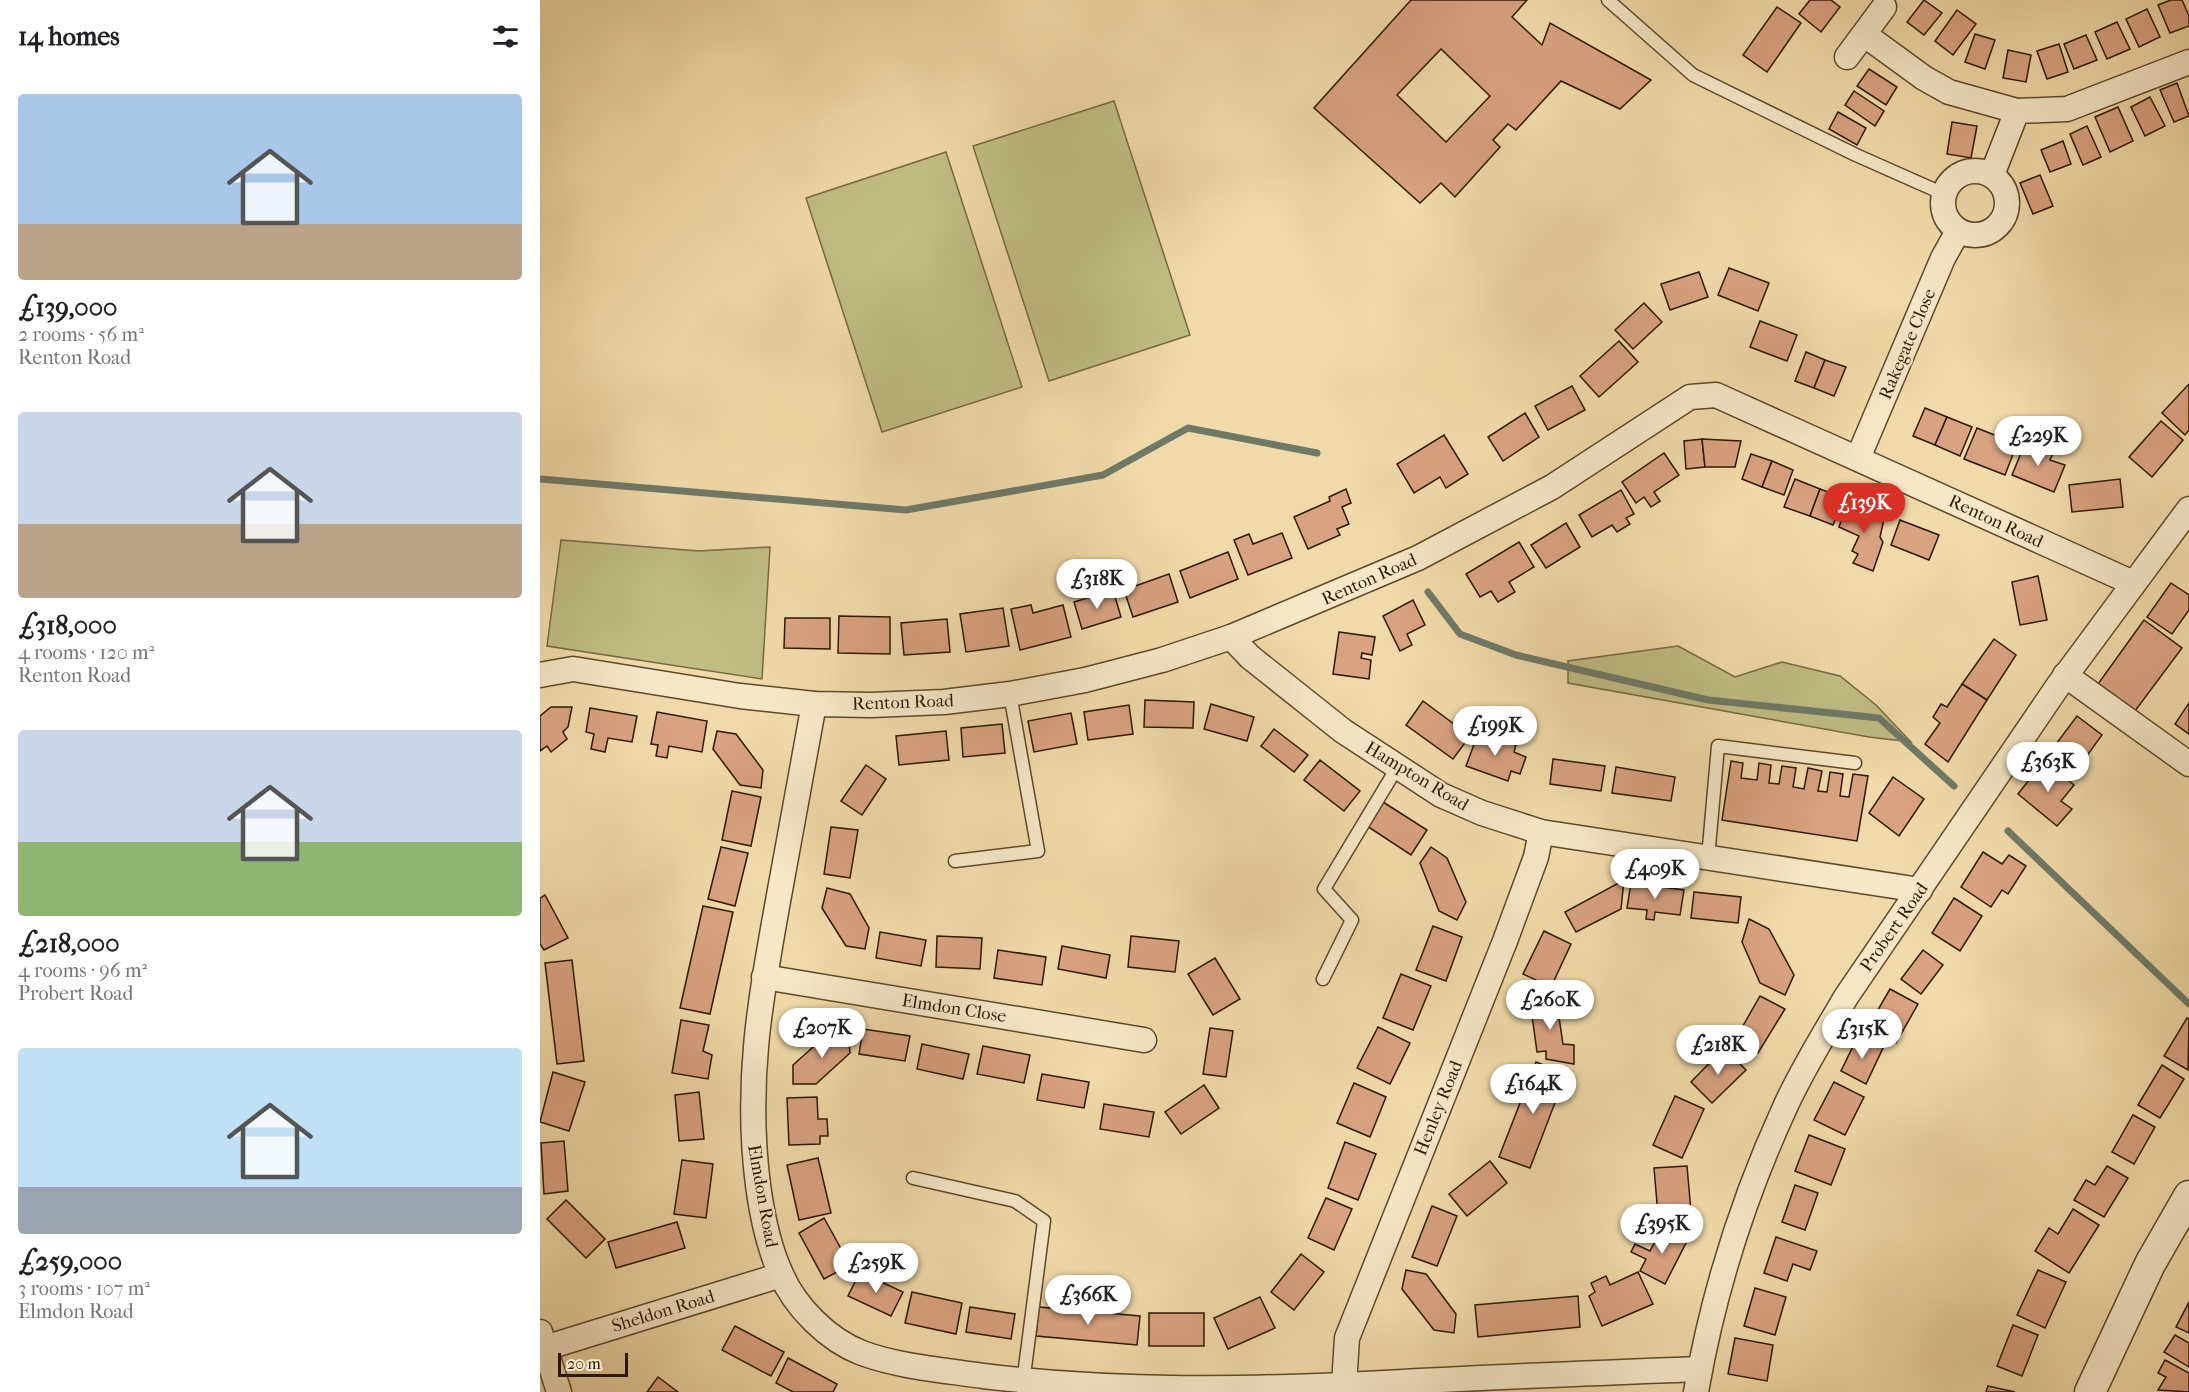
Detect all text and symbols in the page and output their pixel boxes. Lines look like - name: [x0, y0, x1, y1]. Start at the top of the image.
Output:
- icon: filters: [489, 20, 522, 53]
- text: 14 homes: [18, 21, 120, 52]
- icon: home: [216, 133, 324, 241]
- street label: Rakegate Close: [1875, 286, 1940, 403]
- text: £139,000: [18, 292, 117, 323]
- text: 2 rooms · 56 m²: [18, 323, 144, 346]
- text: Renton Road: [18, 346, 131, 369]
- pin: £229K: [1996, 416, 2080, 467]
- text: £229K: [2009, 424, 2067, 447]
- icon: home: [216, 451, 324, 559]
- pin: £139K: [1822, 483, 1906, 534]
- street label: Renton Road: [1945, 490, 2047, 553]
- text: £139K: [1837, 491, 1891, 514]
- street label: Renton Road: [1318, 549, 1420, 610]
- pin: £318K: [1055, 559, 1139, 610]
- text: £318K: [1070, 567, 1124, 590]
- text: £318,000: [18, 610, 117, 641]
- text: 4 rooms · 120 m²: [18, 641, 154, 664]
- text: Renton Road: [18, 664, 131, 687]
- street label: Renton Road: [852, 690, 954, 715]
- pin: £199K: [1453, 706, 1537, 757]
- text: £199K: [1467, 714, 1523, 737]
- street label: Hampton Road: [1361, 737, 1473, 816]
- pin: £363K: [2006, 742, 2090, 793]
- text: £363K: [2020, 750, 2076, 773]
- icon: home: [216, 769, 324, 877]
- pin: £409K: [1613, 849, 1697, 900]
- text: £409K: [1624, 857, 1686, 880]
- street label: Probert Road: [1856, 879, 1933, 976]
- text: £218,000: [18, 928, 119, 959]
- text: 4 rooms · 96 m²: [18, 959, 147, 982]
- pin: £260K: [1508, 980, 1592, 1031]
- text: Probert Road: [18, 982, 133, 1005]
- text: £260K: [1520, 988, 1580, 1011]
- street label: Elmdon Close: [900, 990, 1008, 1027]
- pin: £207K: [780, 1008, 864, 1059]
- pin: £315K: [1820, 1009, 1904, 1060]
- text: £207K: [793, 1016, 851, 1039]
- text: £315K: [1836, 1017, 1888, 1040]
- pin: £218K: [1676, 1025, 1760, 1076]
- text: £218K: [1690, 1033, 1746, 1056]
- street label: Henley Road: [1410, 1058, 1467, 1159]
- pin: £164K: [1491, 1064, 1575, 1115]
- text: £164K: [1504, 1072, 1562, 1095]
- icon: home: [216, 1087, 324, 1195]
- street label: Elmdon Road: [743, 1143, 782, 1249]
- pin: £395K: [1620, 1204, 1704, 1255]
- text: £395K: [1634, 1212, 1690, 1235]
- pin: £259K: [834, 1243, 918, 1294]
- text: £259,000: [18, 1246, 122, 1277]
- text: £259K: [847, 1251, 905, 1274]
- pin: £366K: [1046, 1275, 1130, 1326]
- text: 3 rooms · 107 m²: [18, 1277, 150, 1300]
- text: £366K: [1059, 1283, 1117, 1306]
- street label: Sheldon Road: [609, 1286, 717, 1337]
- text: Elmdon Road: [18, 1300, 134, 1323]
- scale bar: [558, 1350, 628, 1378]
- text: 20 m: [567, 1354, 601, 1373]

